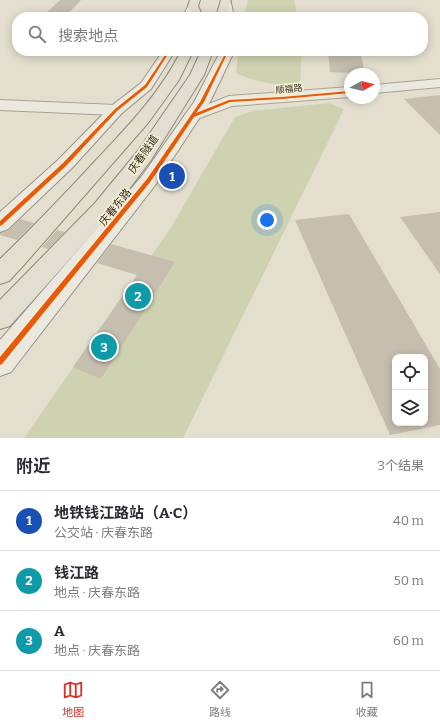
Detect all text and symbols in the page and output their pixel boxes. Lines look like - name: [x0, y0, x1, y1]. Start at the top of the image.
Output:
- search box: [12, 12, 428, 56]
- icon: search: [26, 23, 48, 45]
- text: 搜索地点: [58, 27, 118, 45]
- north arrow: [344, 68, 380, 104]
- street label: 顺福路: [275, 83, 303, 95]
- street label: 庆春隧道: [125, 133, 161, 176]
- pin: 1: [159, 161, 185, 191]
- street label: 庆春东路: [96, 186, 134, 229]
- your location: [257, 210, 277, 230]
- pin: 2: [125, 281, 151, 311]
- pin: 3: [91, 332, 117, 362]
- map controls: [392, 354, 428, 426]
- button: locate: [392, 354, 428, 390]
- button: layers: [392, 390, 428, 426]
- text: 附近: [16, 456, 50, 477]
- text: 3个结果: [378, 458, 424, 473]
- text: 地铁钱江路站（A·C）: [54, 504, 197, 522]
- text: 1: [26, 513, 32, 528]
- text: 40 m: [393, 513, 424, 528]
- text: 公交站 · 庆春东路: [54, 525, 153, 540]
- text: 钱江路: [54, 564, 99, 582]
- text: 2: [25, 573, 33, 588]
- text: 50 m: [394, 573, 424, 588]
- text: 地点 · 庆春东路: [54, 585, 140, 600]
- text: A: [54, 622, 65, 640]
- text: 3: [25, 633, 33, 648]
- text: 60 m: [393, 633, 424, 648]
- text: 地点 · 庆春东路: [54, 643, 140, 658]
- tab: 地图: [62, 679, 84, 719]
- tab: 路线: [209, 679, 231, 719]
- tab: 收藏: [356, 679, 378, 719]

